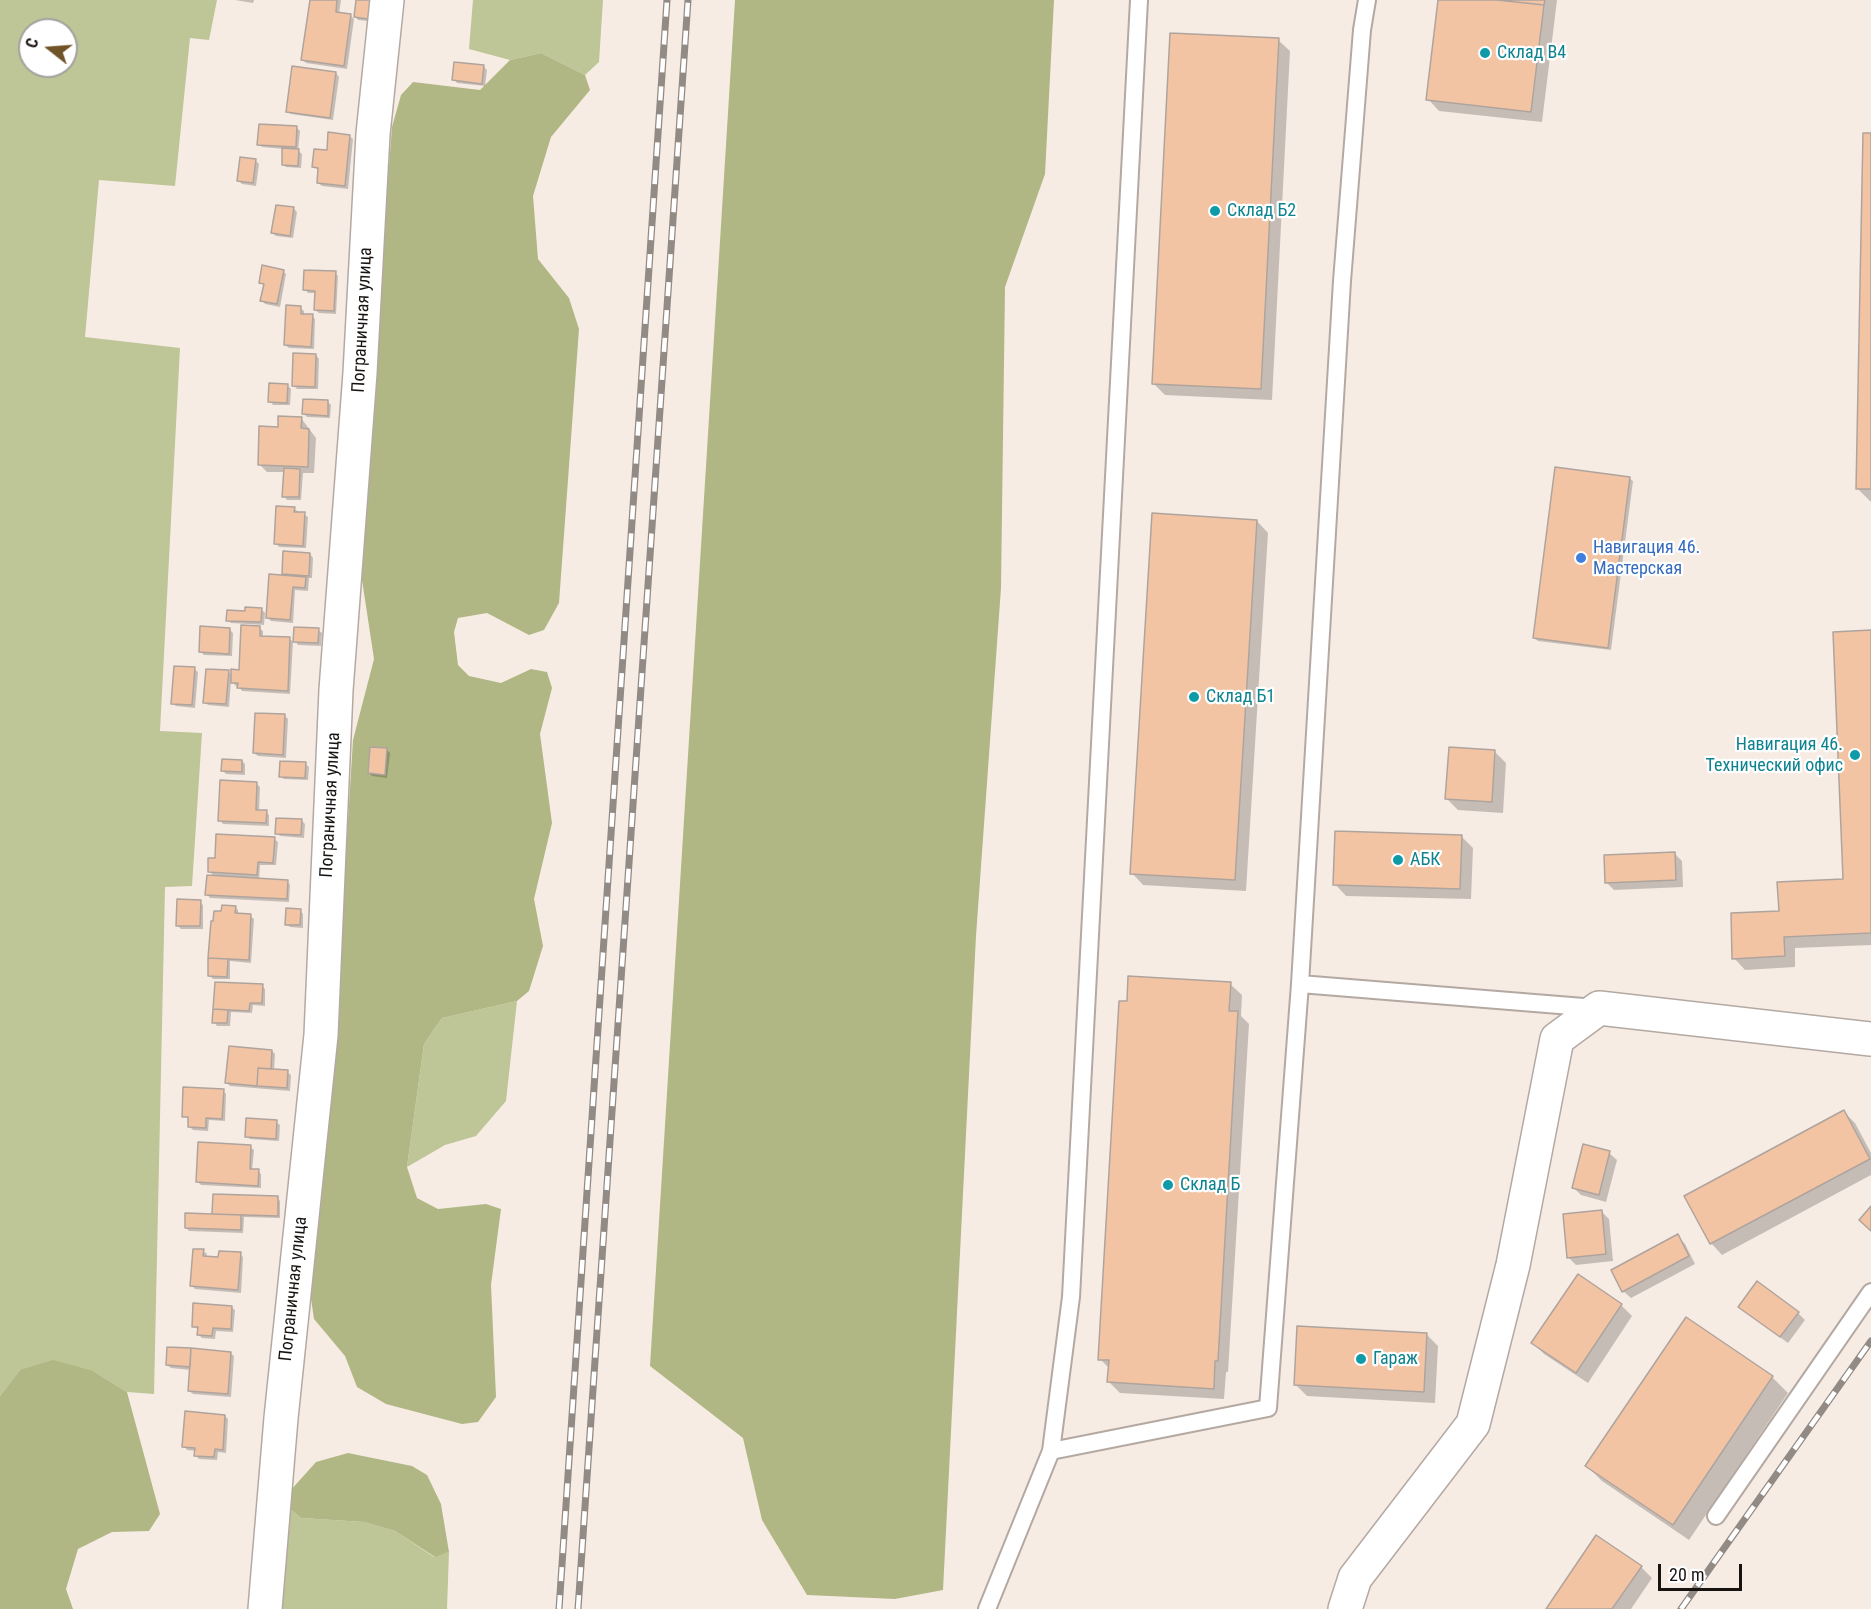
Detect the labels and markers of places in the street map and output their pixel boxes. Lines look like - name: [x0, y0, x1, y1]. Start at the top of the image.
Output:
- place label: Склад В4: [1497, 42, 1566, 64]
- marker: Склад В4: [1478, 46, 1492, 60]
- place label: Склад Б2: [1227, 200, 1296, 222]
- marker: Склад Б2: [1208, 204, 1222, 218]
- place label: Навигация 46. Мастерская: [1593, 537, 1700, 580]
- marker: Навигация 46. Мастерская: [1574, 551, 1588, 565]
- place label: Склад Б1: [1206, 686, 1275, 708]
- marker: Склад Б1: [1187, 690, 1201, 704]
- place label: Навигация 46. Технический офис: [1705, 734, 1843, 777]
- marker: Навигация 46. Технический офис: [1848, 748, 1862, 762]
- place label: АБК: [1410, 849, 1440, 871]
- marker: АБК: [1391, 853, 1405, 867]
- place label: Склад Б: [1180, 1174, 1240, 1196]
- marker: Склад Б: [1161, 1178, 1175, 1192]
- place label: Гараж: [1373, 1348, 1418, 1370]
- marker: Гараж: [1354, 1352, 1368, 1366]

